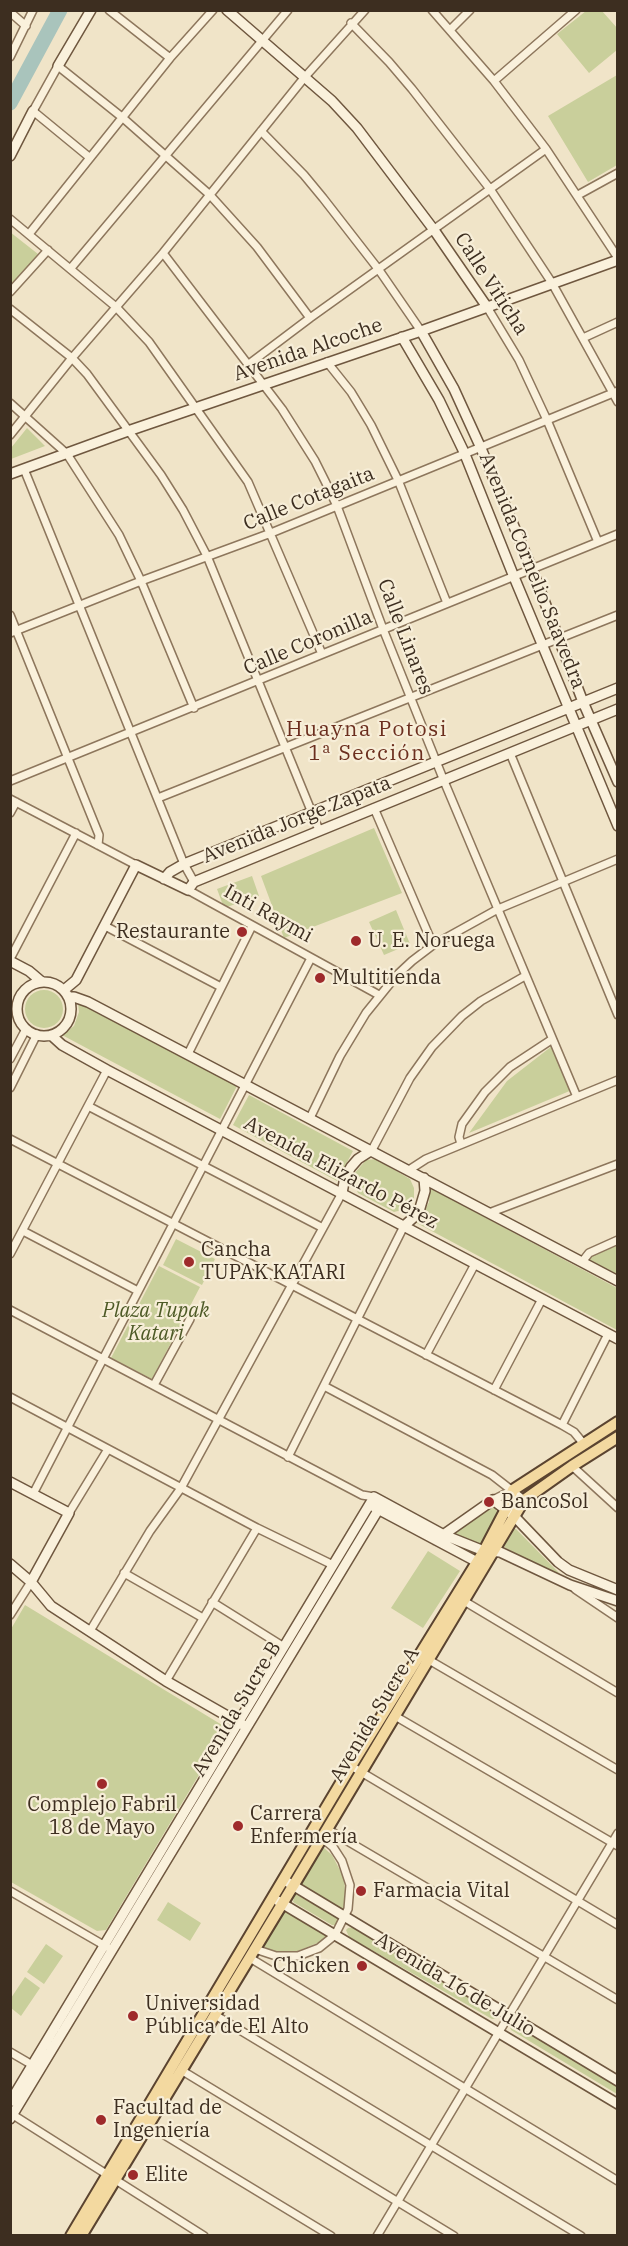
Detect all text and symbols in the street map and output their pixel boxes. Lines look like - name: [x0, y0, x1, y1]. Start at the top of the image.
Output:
- street label: Calle Viticha: [449, 228, 533, 340]
- street label: Avenida Alcoche: [230, 313, 386, 387]
- street label: Avenida Cornelio Saavedra: [474, 449, 590, 693]
- street label: Calle Cotagaita: [240, 462, 378, 536]
- street label: Calle Linares: [372, 576, 438, 698]
- street label: Calle Coronilla: [240, 605, 376, 681]
- district label: Huayna Potosi 1ª Sección: [286, 717, 448, 767]
- street label: Avenida Jorge Zapata: [199, 771, 395, 869]
- street label: Inti Raymi: [219, 880, 317, 948]
- place label: Restaurante: [116, 920, 230, 944]
- marker: Restaurante: [235, 925, 249, 939]
- place label: U. E. Noruega: [368, 929, 495, 953]
- marker: U. E. Noruega: [349, 934, 363, 948]
- place label: Multitienda: [332, 966, 441, 990]
- marker: Multitienda: [313, 971, 327, 985]
- street label: Avenida Elizardo Pérez: [240, 1112, 442, 1234]
- place label: Cancha TUPAK KATARI: [201, 1238, 346, 1285]
- marker: Cancha TUPAK KATARI: [182, 1255, 196, 1269]
- park label: Plaza Tupak Katari: [102, 1299, 210, 1346]
- place label: BancoSol: [501, 1490, 589, 1514]
- marker: BancoSol: [482, 1495, 496, 1509]
- street label: Avenida Sucre B: [187, 1637, 287, 1781]
- street label: Avenida Sucre A: [325, 1643, 425, 1787]
- marker: Complejo Fabril 18 de Mayo: [95, 1777, 109, 1791]
- place label: Complejo Fabril 18 de Mayo: [27, 1793, 177, 1840]
- place label: Carrera Enfermería: [250, 1802, 358, 1849]
- marker: Carrera Enfermería: [231, 1819, 245, 1833]
- place label: Farmacia Vital: [373, 1879, 510, 1903]
- marker: Farmacia Vital: [354, 1884, 368, 1898]
- street label: Avenida 16 de Julio: [371, 1928, 539, 2042]
- place label: Chicken: [273, 1954, 350, 1978]
- marker: Chicken: [355, 1959, 369, 1973]
- place label: Universidad Pública de El Alto: [145, 1992, 309, 2039]
- marker: Universidad Pública de El Alto: [126, 2009, 140, 2023]
- place label: Facultad de Ingeniería: [113, 2096, 222, 2143]
- marker: Facultad de Ingeniería: [94, 2113, 108, 2127]
- place label: Elite: [145, 2163, 188, 2187]
- marker: Elite: [126, 2168, 140, 2182]

